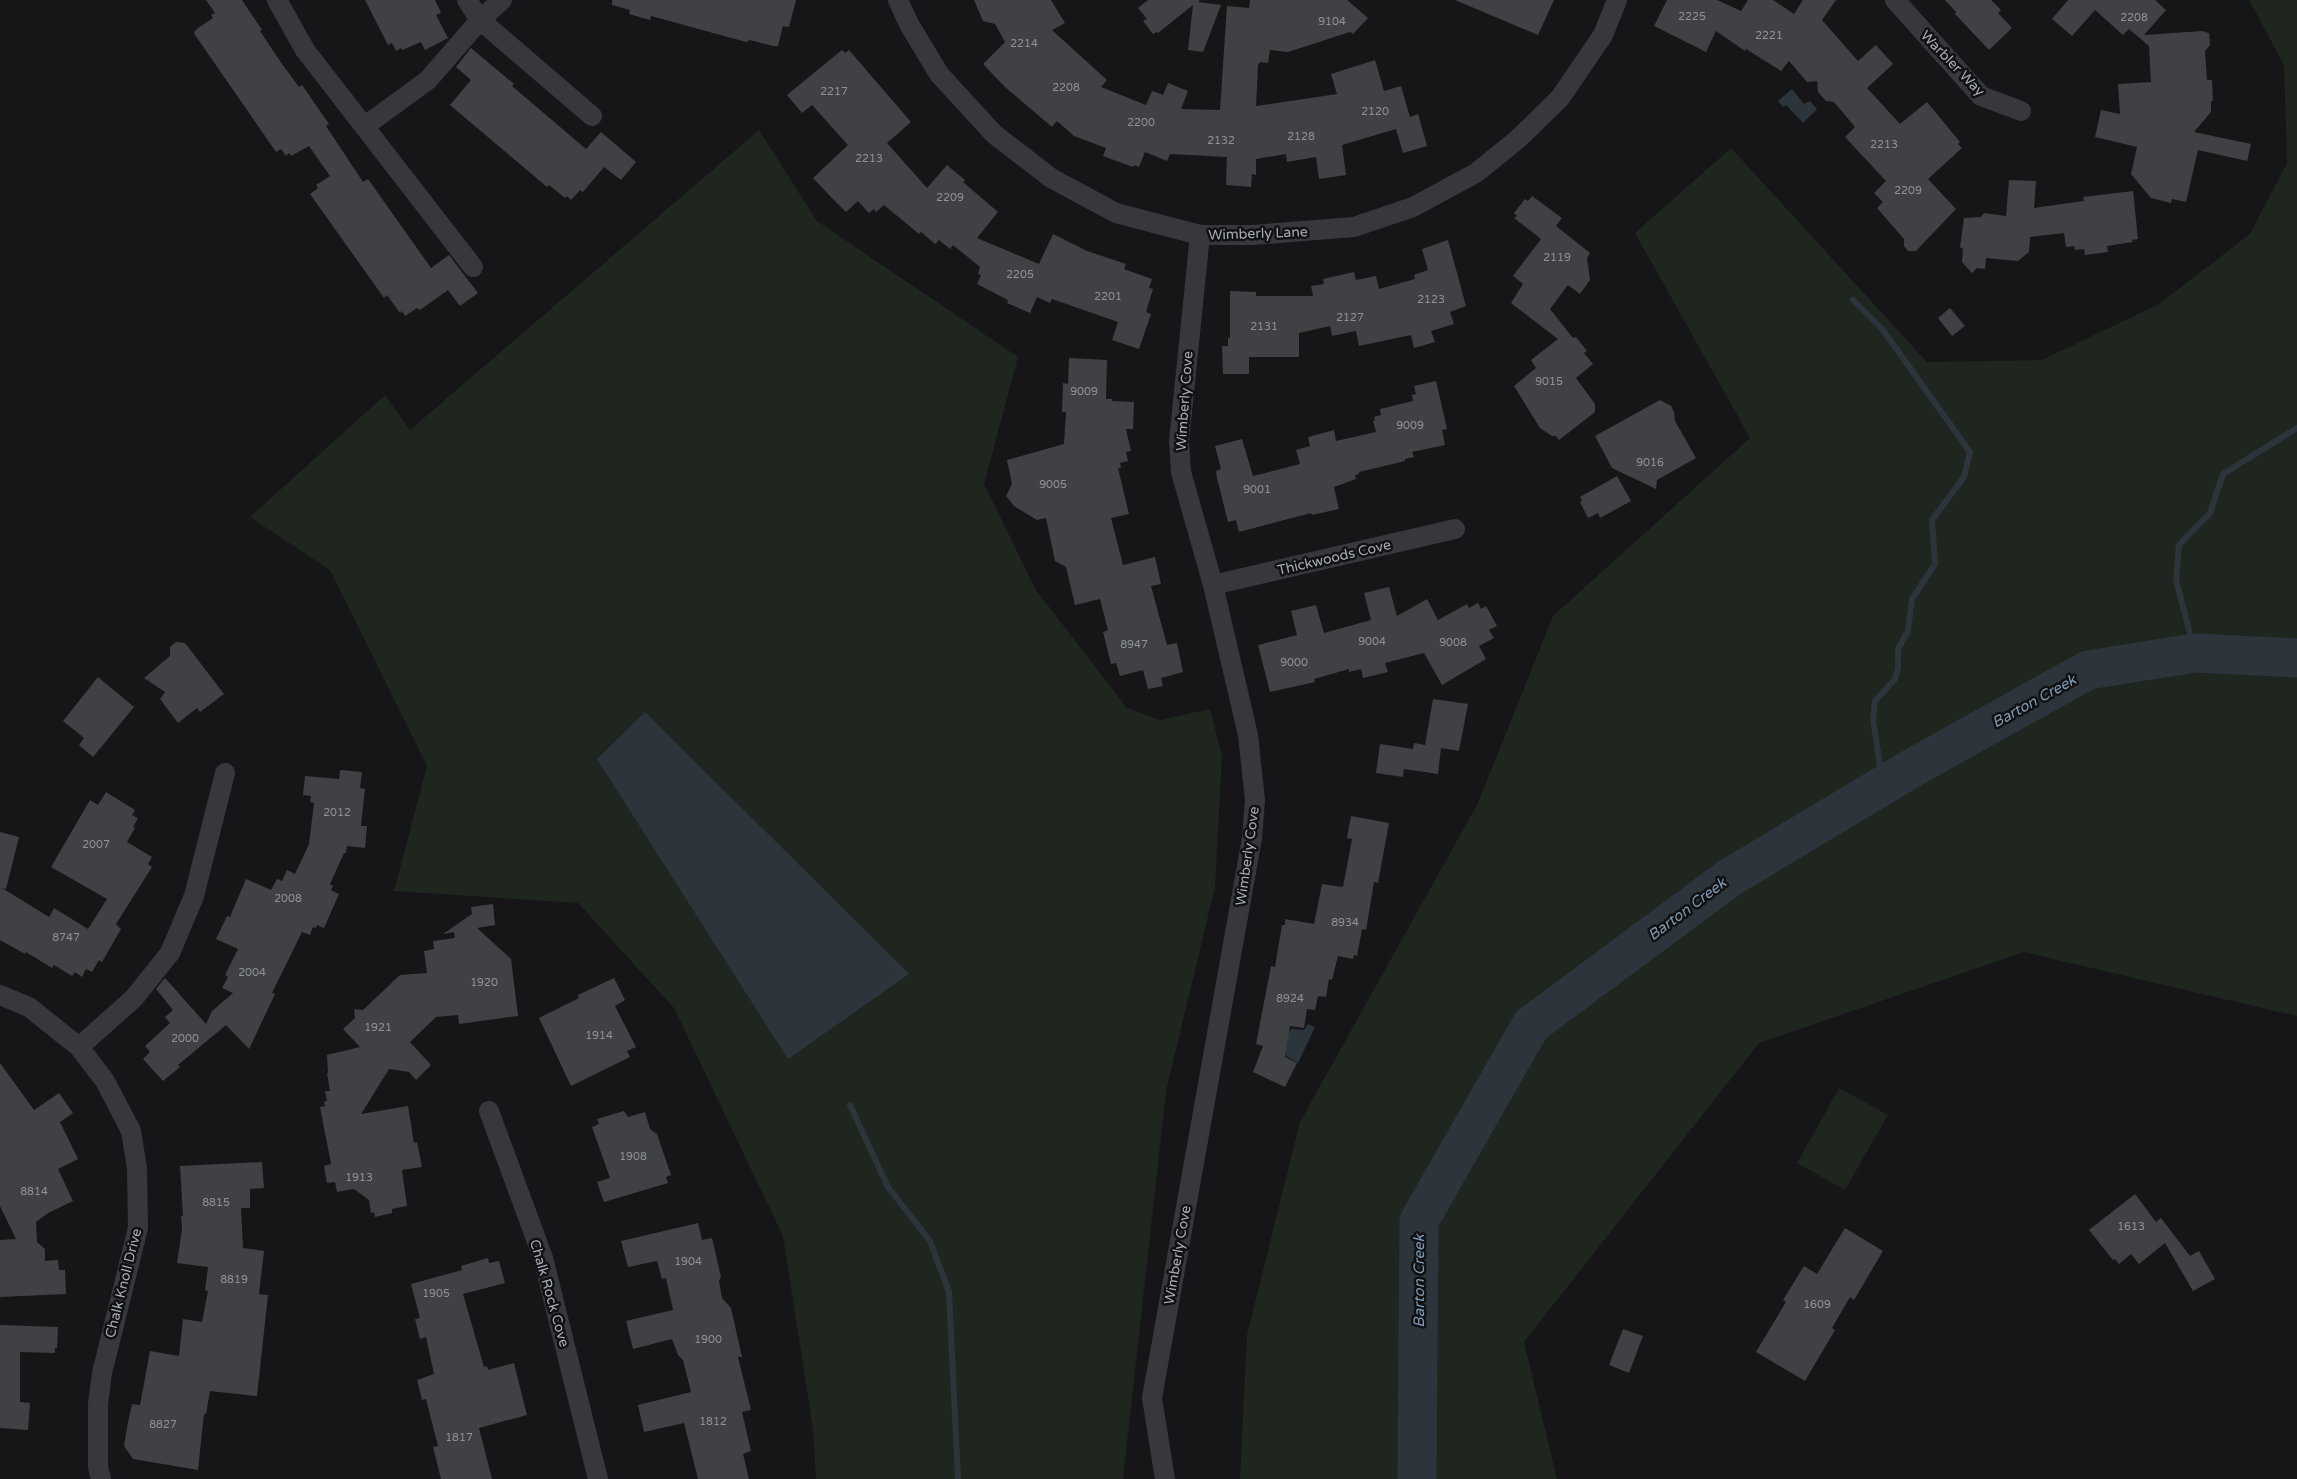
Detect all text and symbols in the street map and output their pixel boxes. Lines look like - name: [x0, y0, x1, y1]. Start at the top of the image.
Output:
- house number: 2225: [1678, 10, 1706, 23]
- house number: 2208: [2120, 11, 2148, 24]
- house number: 9104: [1318, 15, 1346, 28]
- street label: Warbler Way: [1917, 27, 1989, 100]
- house number: 2221: [1755, 29, 1783, 42]
- house number: 2214: [1010, 37, 1038, 50]
- house number: 2208: [1052, 81, 1080, 94]
- house number: 2217: [820, 85, 848, 98]
- house number: 2120: [1361, 105, 1389, 118]
- house number: 2200: [1127, 116, 1155, 129]
- house number: 2128: [1287, 130, 1315, 143]
- house number: 2132: [1207, 134, 1235, 147]
- house number: 2213: [1870, 138, 1898, 151]
- house number: 2213: [855, 152, 883, 165]
- house number: 2209: [1894, 184, 1922, 197]
- house number: 2209: [936, 191, 964, 204]
- street label: Wimberly Lane: [1208, 223, 1308, 244]
- house number: 2119: [1543, 251, 1571, 264]
- house number: 2205: [1006, 268, 1034, 281]
- house number: 2201: [1094, 290, 1122, 303]
- house number: 2123: [1417, 293, 1445, 306]
- house number: 2127: [1336, 311, 1364, 324]
- house number: 2131: [1250, 320, 1278, 333]
- street label: Wimberly Cove: [1173, 350, 1196, 452]
- house number: 9015: [1535, 375, 1563, 388]
- house number: 9009: [1070, 385, 1098, 398]
- house number: 9009: [1396, 419, 1424, 432]
- house number: 9016: [1636, 456, 1664, 469]
- house number: 9005: [1039, 478, 1067, 491]
- house number: 9001: [1243, 483, 1271, 496]
- street label: Thickwoods Cove: [1276, 536, 1393, 579]
- house number: 9004: [1358, 635, 1386, 648]
- house number: 9008: [1439, 636, 1467, 649]
- house number: 8947: [1120, 638, 1148, 651]
- house number: 9000: [1280, 656, 1308, 669]
- water label: Barton Creek: [1989, 670, 2081, 732]
- street label: Wimberly Cove: [1232, 805, 1263, 907]
- house number: 2012: [323, 806, 351, 819]
- house number: 2007: [82, 838, 110, 851]
- water label: Barton Creek: [1644, 873, 1731, 944]
- house number: 2008: [274, 892, 302, 905]
- house number: 8934: [1331, 916, 1359, 929]
- house number: 8747: [52, 931, 80, 944]
- house number: 2004: [238, 966, 266, 979]
- house number: 1920: [470, 976, 498, 989]
- house number: 8924: [1276, 992, 1304, 1005]
- house number: 1921: [364, 1021, 392, 1034]
- house number: 1914: [585, 1029, 613, 1042]
- house number: 2000: [171, 1032, 199, 1045]
- house number: 1908: [619, 1150, 647, 1163]
- house number: 1913: [345, 1171, 373, 1184]
- house number: 8814: [20, 1185, 48, 1198]
- house number: 8815: [202, 1196, 230, 1209]
- street label: Wimberly Cove: [1160, 1204, 1195, 1306]
- house number: 1613: [2117, 1220, 2145, 1233]
- street label: Chalk Knoll Drive: [102, 1226, 145, 1340]
- water label: Barton Creek: [1410, 1233, 1428, 1328]
- street label: Chalk Rock Cove: [526, 1237, 573, 1349]
- house number: 1904: [674, 1255, 702, 1268]
- house number: 8819: [220, 1273, 248, 1286]
- house number: 1905: [422, 1287, 450, 1300]
- house number: 1609: [1803, 1298, 1831, 1311]
- house number: 1900: [694, 1333, 722, 1346]
- house number: 1812: [699, 1415, 727, 1428]
- house number: 8827: [149, 1418, 177, 1431]
- house number: 1817: [445, 1431, 473, 1444]

